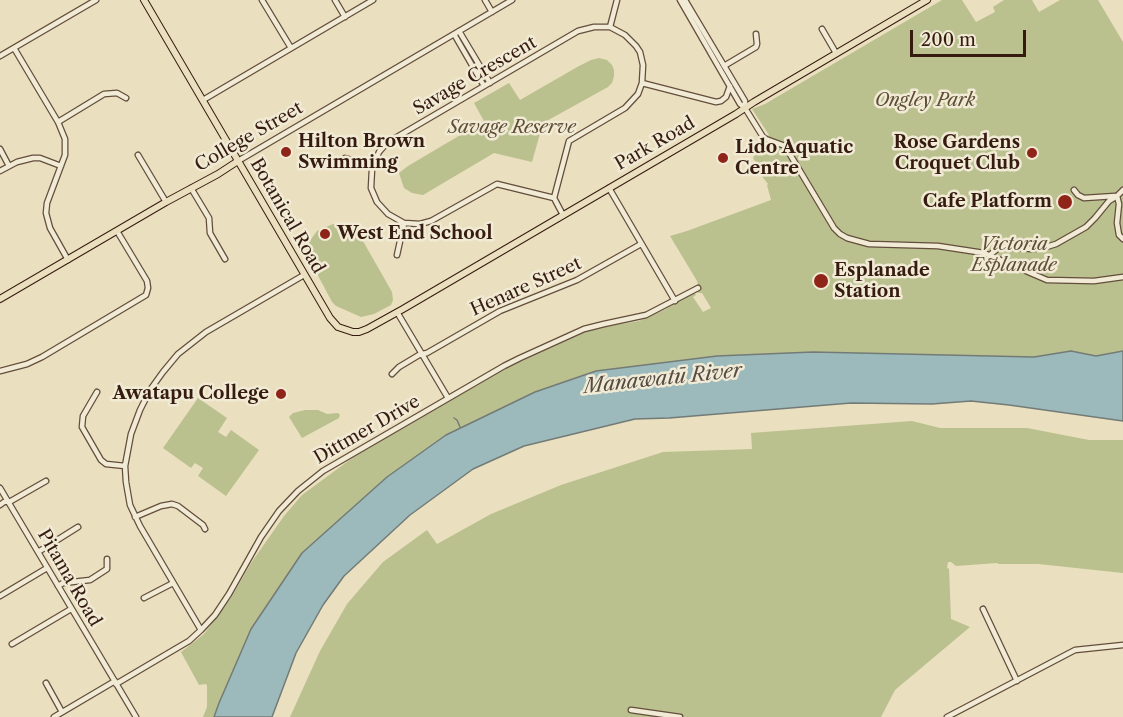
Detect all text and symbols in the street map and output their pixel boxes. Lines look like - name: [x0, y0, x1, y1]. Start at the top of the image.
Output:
- scale bar: [913, 18, 1028, 56]
- text: 200 m: [921, 29, 976, 51]
- street label: Savage Crescent: [409, 32, 541, 120]
- park label: Ongley Park: [875, 90, 975, 112]
- street label: College Street: [191, 97, 307, 177]
- street label: Park Road: [611, 113, 699, 175]
- park label: Savage Reserve: [448, 117, 576, 139]
- place label: Hilton Brown Swimming: [298, 131, 425, 174]
- place label: Rose Gardens Croquet Club: [894, 132, 1020, 174]
- place label: Lido Aquatic Centre: [735, 137, 853, 180]
- marker: Hilton Brown Swimming: [279, 145, 293, 159]
- marker: Rose Gardens Croquet Club: [1025, 146, 1039, 160]
- marker: Lido Aquatic Centre: [716, 151, 730, 165]
- street label: Botanical Road: [245, 154, 329, 278]
- place label: Cafe Platform: [923, 191, 1052, 213]
- marker: Cafe Platform: [1056, 193, 1074, 211]
- place label: West End School: [337, 223, 493, 245]
- marker: West End School: [318, 227, 332, 241]
- park label: Victoria Esplanade: [971, 234, 1057, 276]
- street label: Henare Street: [467, 253, 585, 321]
- place label: Esplanade Station: [834, 260, 930, 302]
- marker: Esplanade Station: [812, 272, 830, 290]
- water label: Manawatū River: [583, 359, 743, 399]
- place label: Awatapu College: [113, 383, 269, 405]
- marker: Awatapu College: [274, 387, 288, 401]
- street label: Dittmer Drive: [310, 391, 424, 469]
- street label: Pitama Road: [32, 525, 106, 631]

